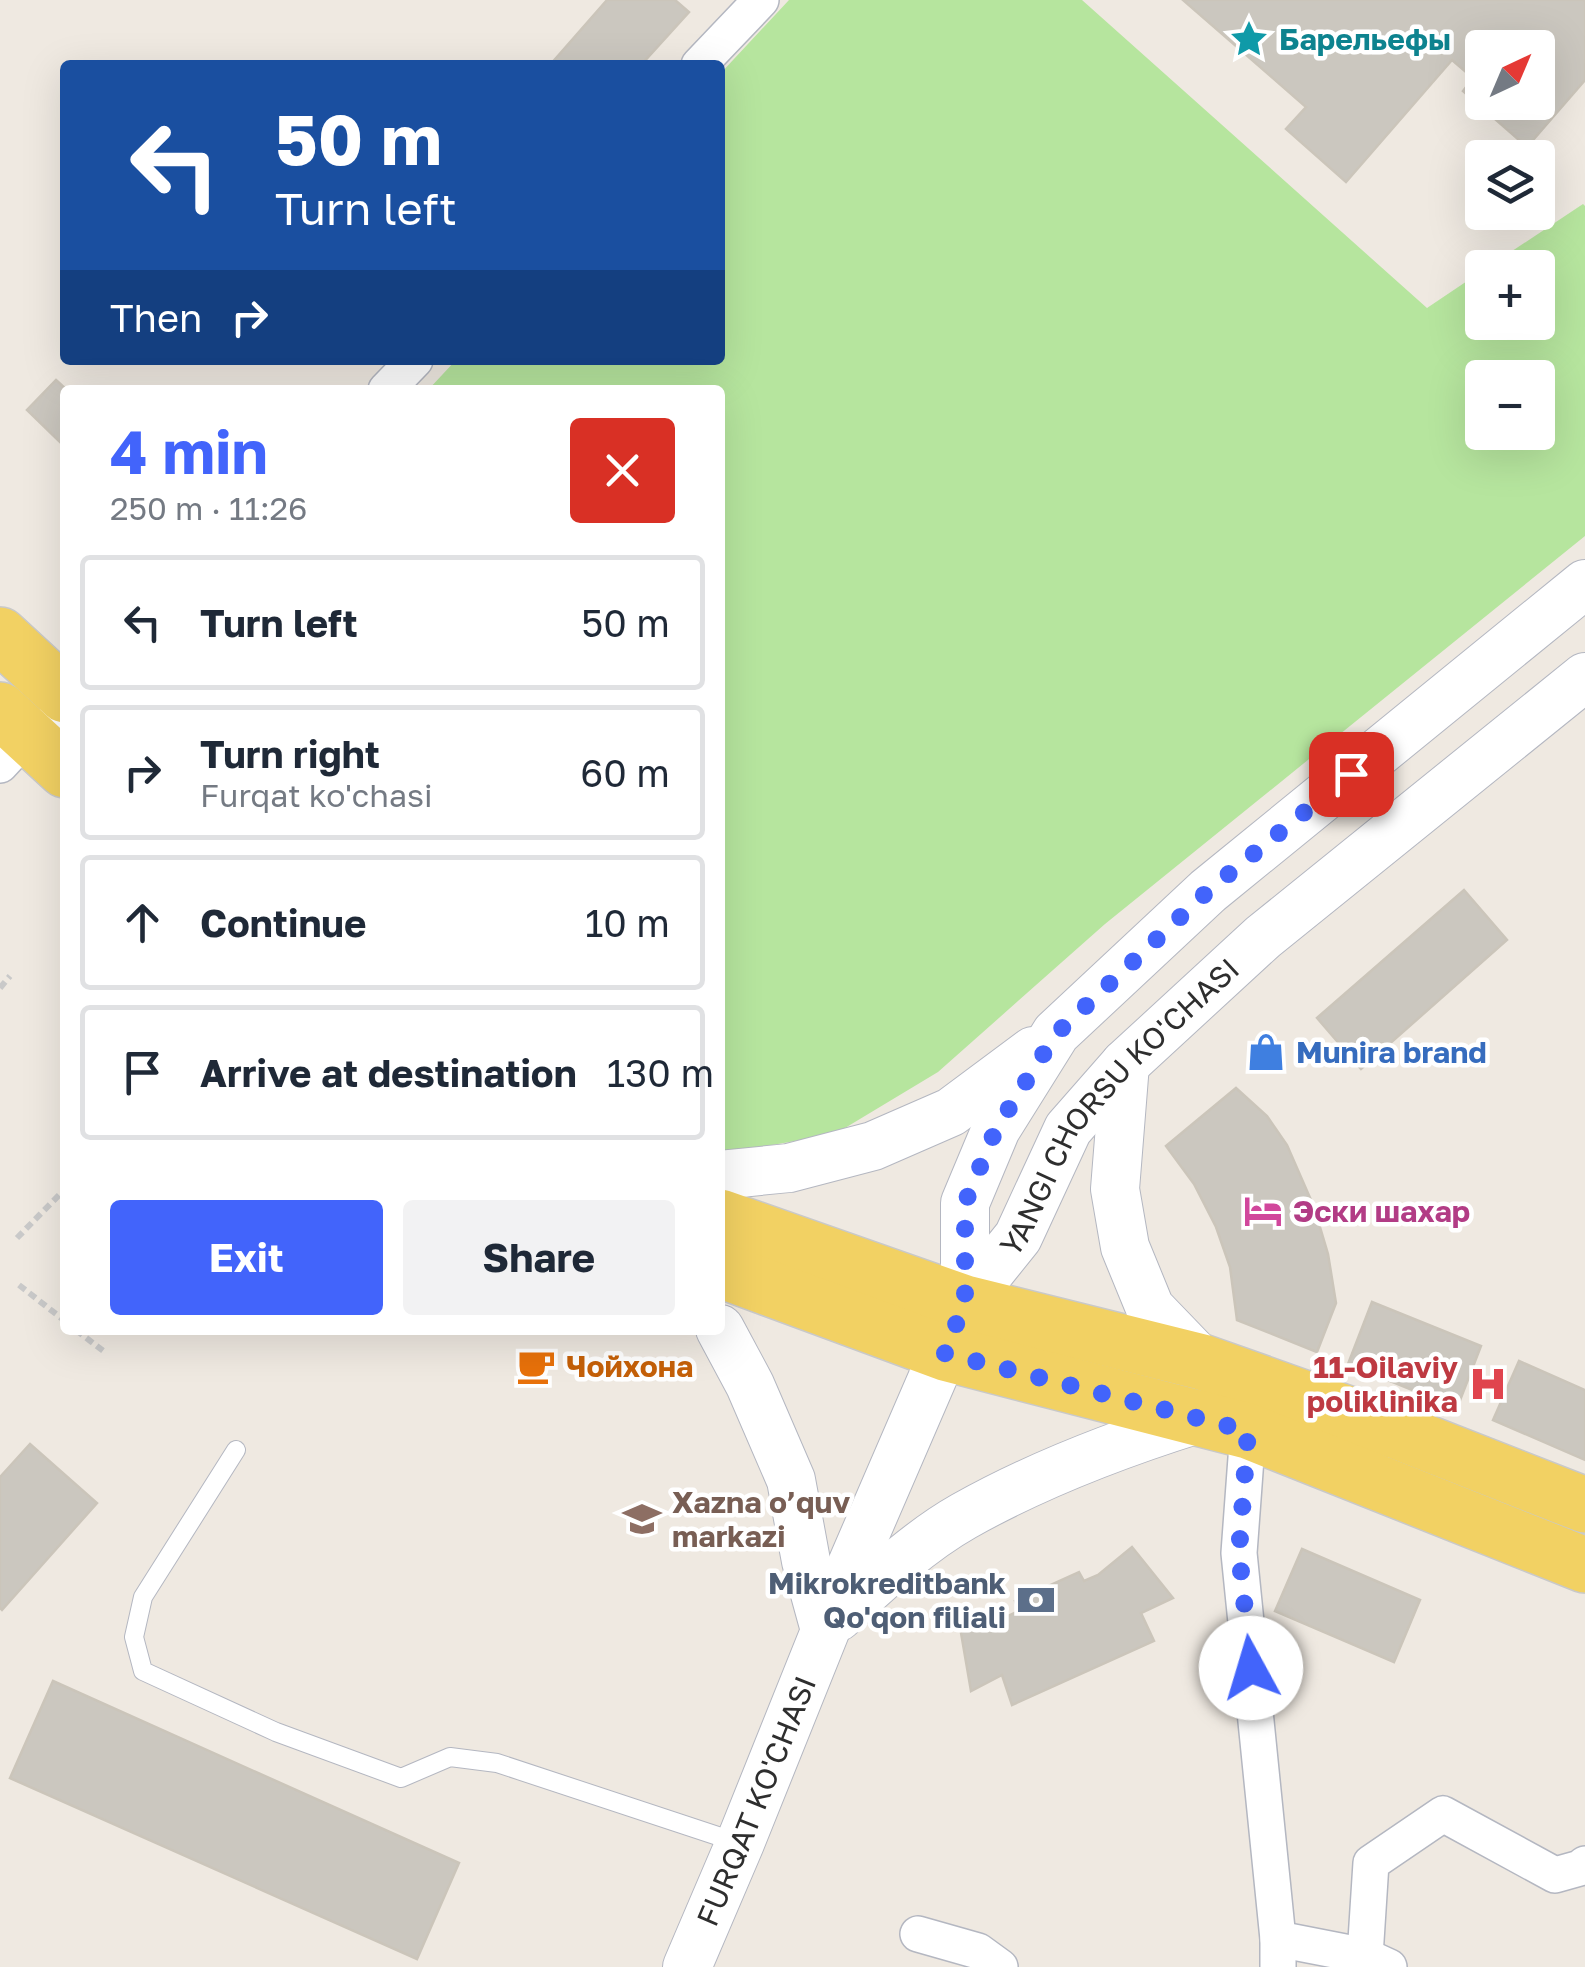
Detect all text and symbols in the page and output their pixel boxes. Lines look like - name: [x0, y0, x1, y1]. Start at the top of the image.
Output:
- place icon: Барельефы: [1228, 18, 1270, 60]
- place label: Барельефы: [1279, 21, 1451, 57]
- north arrow: [1465, 30, 1555, 120]
- map controls: [1465, 30, 1555, 450]
- text: 50 m: [275, 96, 442, 180]
- icon: left: [110, 100, 240, 230]
- button: layers: [1465, 140, 1555, 230]
- text: Turn left: [275, 181, 457, 235]
- button: +: [1465, 250, 1555, 340]
- icon: right: [222, 290, 277, 345]
- text: Then: [110, 295, 202, 340]
- button: −: [1465, 360, 1555, 450]
- text: 4 min: [110, 415, 268, 487]
- button: close: [570, 418, 675, 523]
- text: 250 m · 11:26: [110, 489, 307, 527]
- icon: left: [115, 595, 170, 650]
- text: Turn left: [200, 600, 358, 645]
- text: 50 m: [581, 600, 670, 645]
- text: Turn right: [200, 731, 380, 776]
- pin: [1309, 732, 1394, 817]
- icon: right: [115, 745, 170, 800]
- icon: arrive: [1324, 747, 1379, 802]
- text: 60 m: [580, 750, 670, 795]
- text: Furqat ko'chasi: [200, 776, 433, 814]
- icon: ahead: [115, 895, 170, 950]
- text: Continue: [200, 900, 366, 945]
- text: 10 m: [585, 900, 670, 945]
- street label: YANGI CHORSU KO'CHASI: [992, 950, 1246, 1263]
- shop icon: Munira brand: [1245, 1031, 1287, 1073]
- place label: Munira brand: [1296, 1034, 1487, 1070]
- icon: arrive: [115, 1045, 170, 1100]
- text: Arrive at destination: [200, 1050, 577, 1095]
- text: 130 m: [607, 1050, 714, 1095]
- hotel icon: Эски шахар: [1242, 1190, 1284, 1232]
- place label: Эски шахар: [1293, 1193, 1470, 1229]
- button: Exit: [110, 1200, 383, 1315]
- button: Share: [403, 1200, 675, 1315]
- cafe icon: Чойхона: [515, 1345, 557, 1387]
- place label: Чойхона: [566, 1348, 693, 1384]
- place label: 11-Oilaviy poliklinika: [1307, 1349, 1458, 1419]
- hospital icon: 11-Oilaviy poliklinika: [1467, 1363, 1509, 1405]
- place label: Xazna o’quv markazi: [672, 1484, 850, 1554]
- school or university icon: Xazna o’quv markazi: [621, 1498, 663, 1540]
- place label: Mikrokreditbank Qo'qon filiali: [768, 1565, 1007, 1635]
- bank icon: Mikrokreditbank Qo'qon filiali: [1015, 1579, 1057, 1621]
- position arrow: [1199, 1616, 1303, 1720]
- street label: FURQAT KO'CHASI: [689, 1671, 823, 1931]

